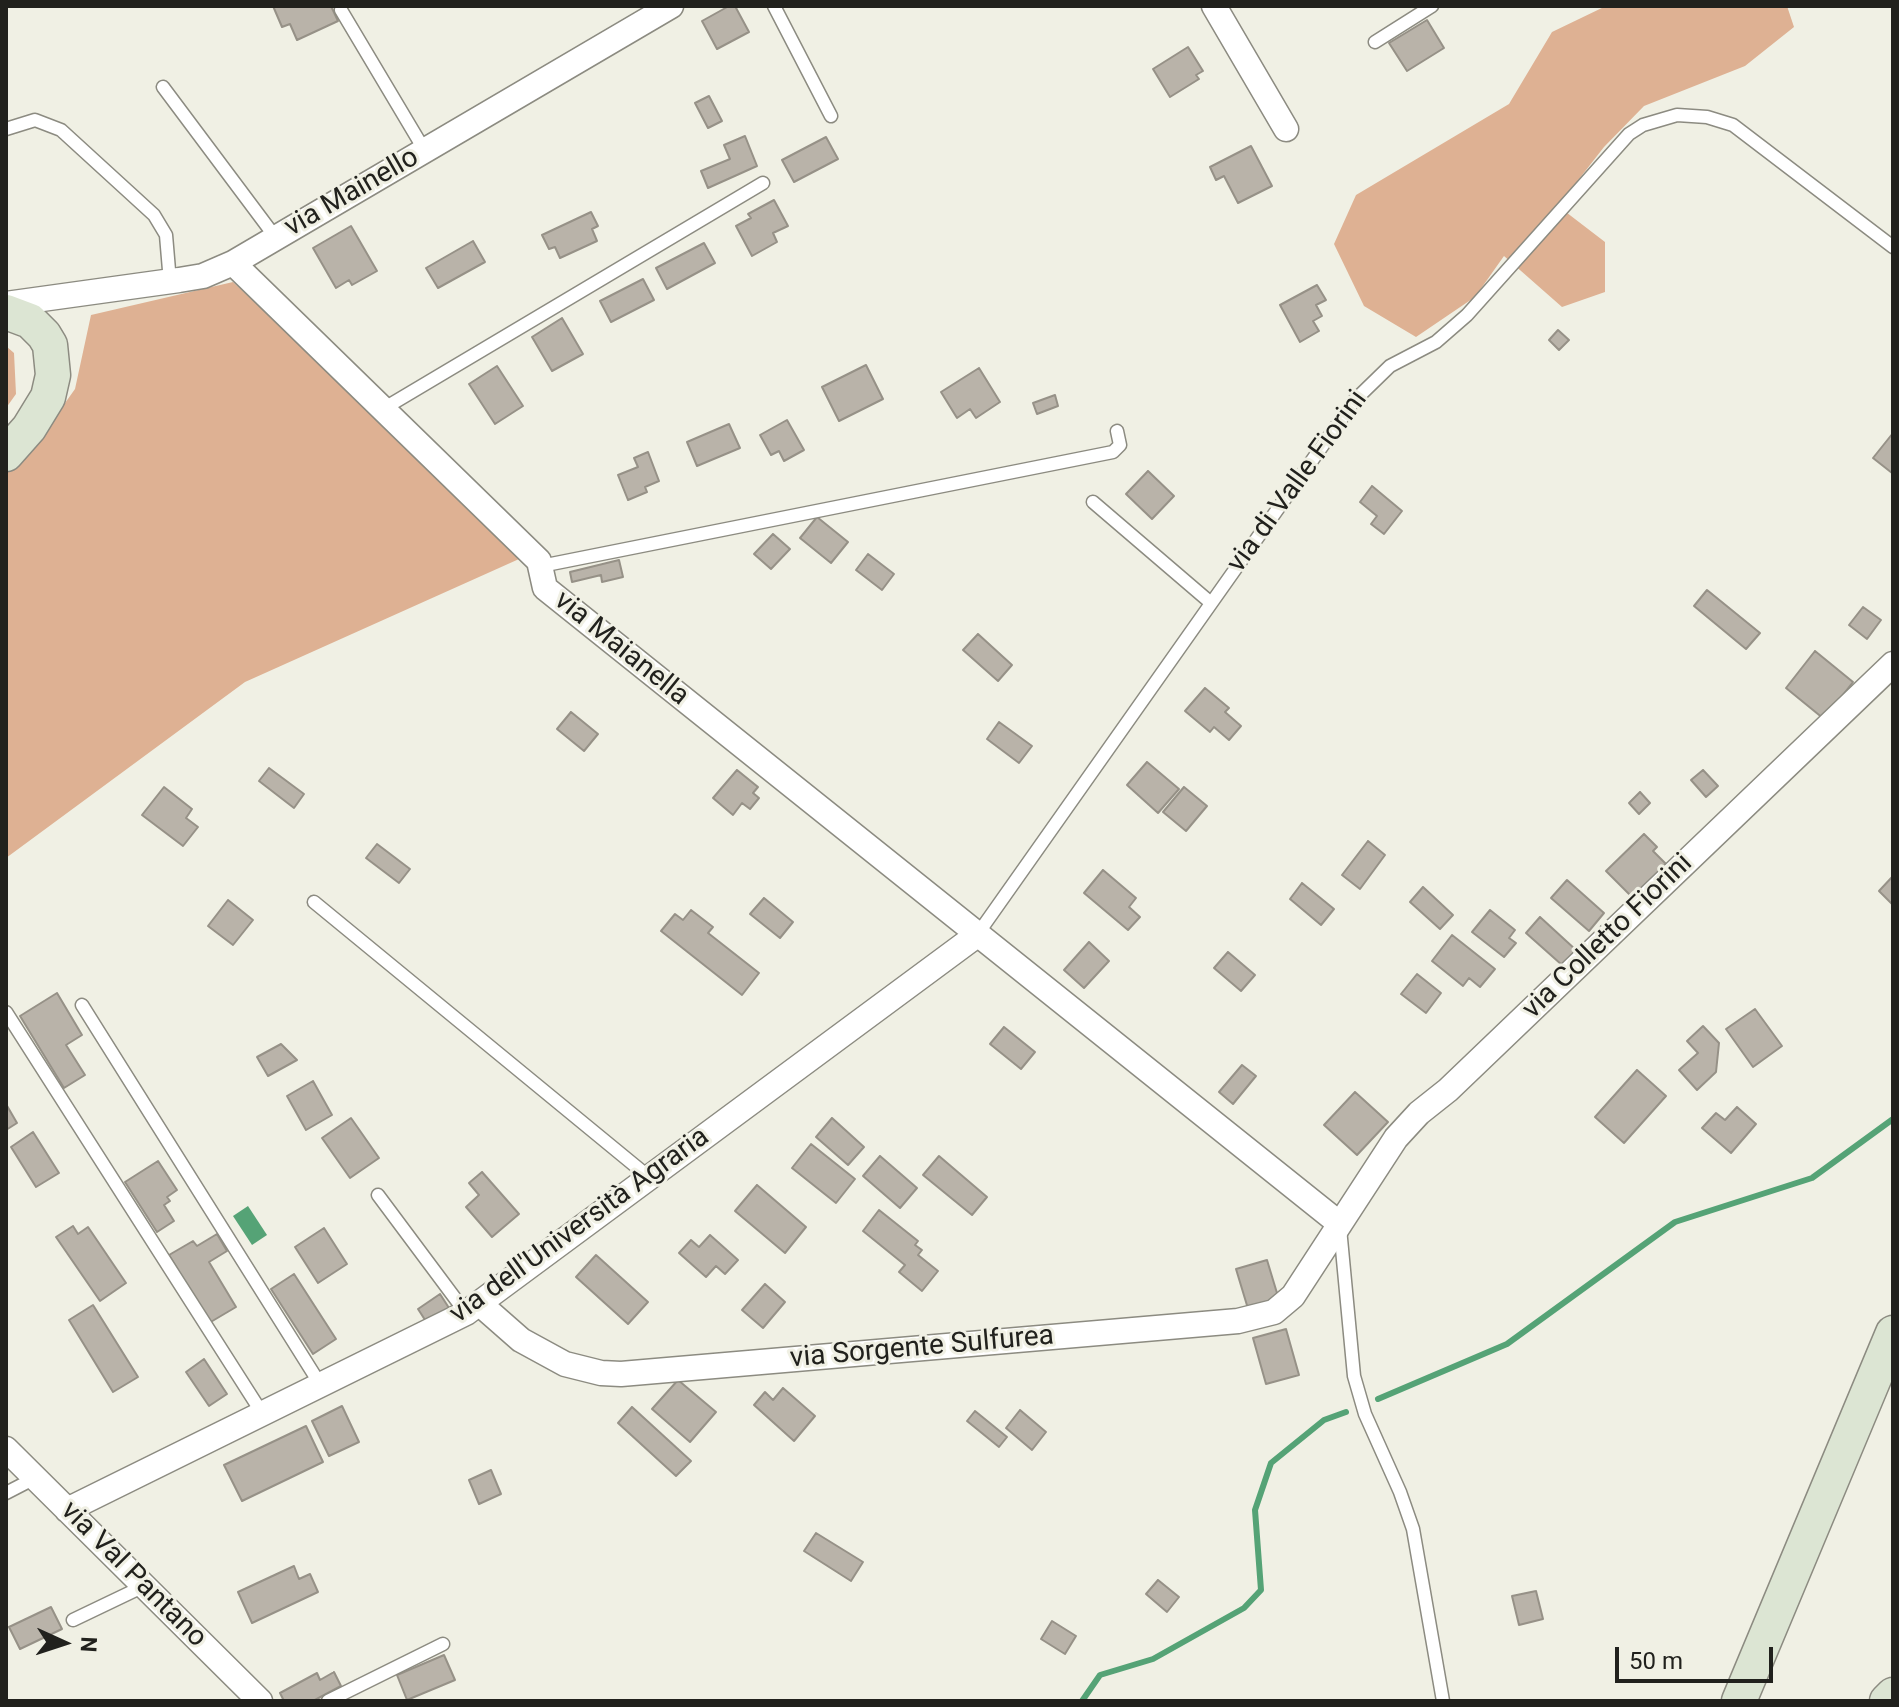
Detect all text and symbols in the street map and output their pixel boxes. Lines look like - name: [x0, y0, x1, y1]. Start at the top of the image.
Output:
- street label: via Mainello: [279, 141, 425, 245]
- street label: via di Valle Fiorini: [1221, 384, 1375, 580]
- street label: via Maianella: [547, 585, 695, 713]
- street label: via Colletto Fiorini: [1516, 847, 1700, 1027]
- street label: via dell'Università Agraria: [444, 1121, 716, 1331]
- street label: via Sorgente Sulfurea: [789, 1320, 1055, 1376]
- street label: via Val Pantano: [53, 1495, 213, 1655]
- north arrow: [24, 1603, 104, 1683]
- scale bar: [1619, 1631, 1777, 1681]
- text: N: [76, 1636, 101, 1653]
- text: 50 m: [1629, 1647, 1683, 1675]

